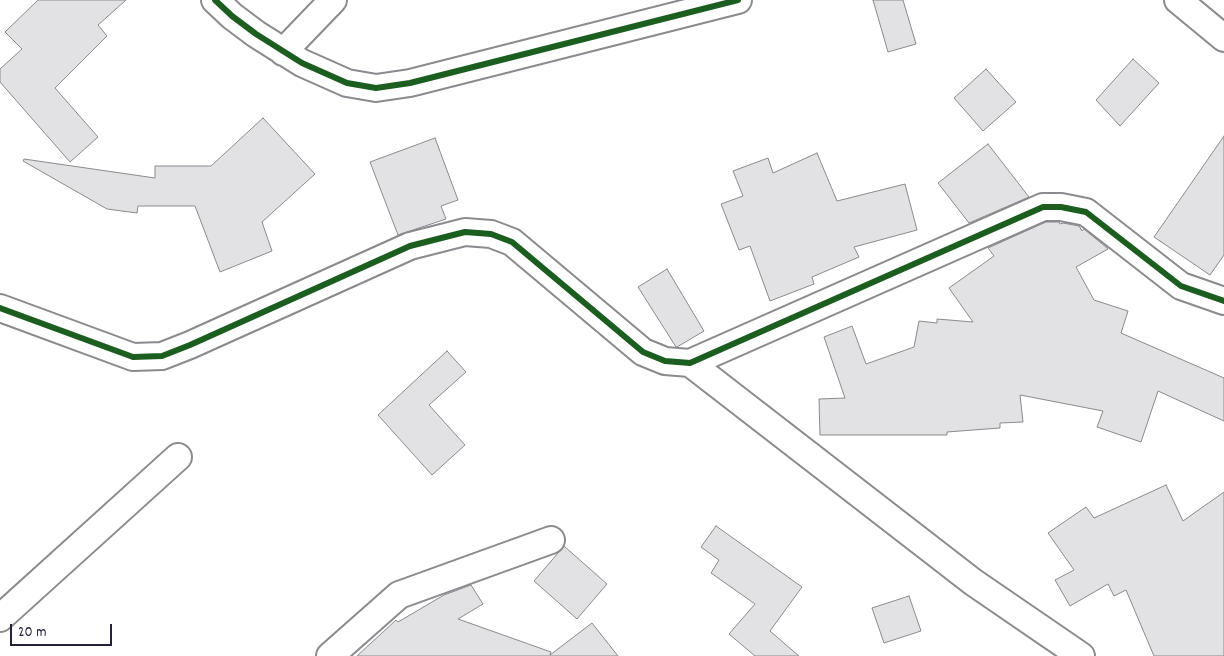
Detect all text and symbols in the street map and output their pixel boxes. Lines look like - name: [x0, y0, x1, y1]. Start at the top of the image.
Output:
- scale bar: [12, 614, 115, 646]
- text: 20 m: [18, 622, 46, 644]

